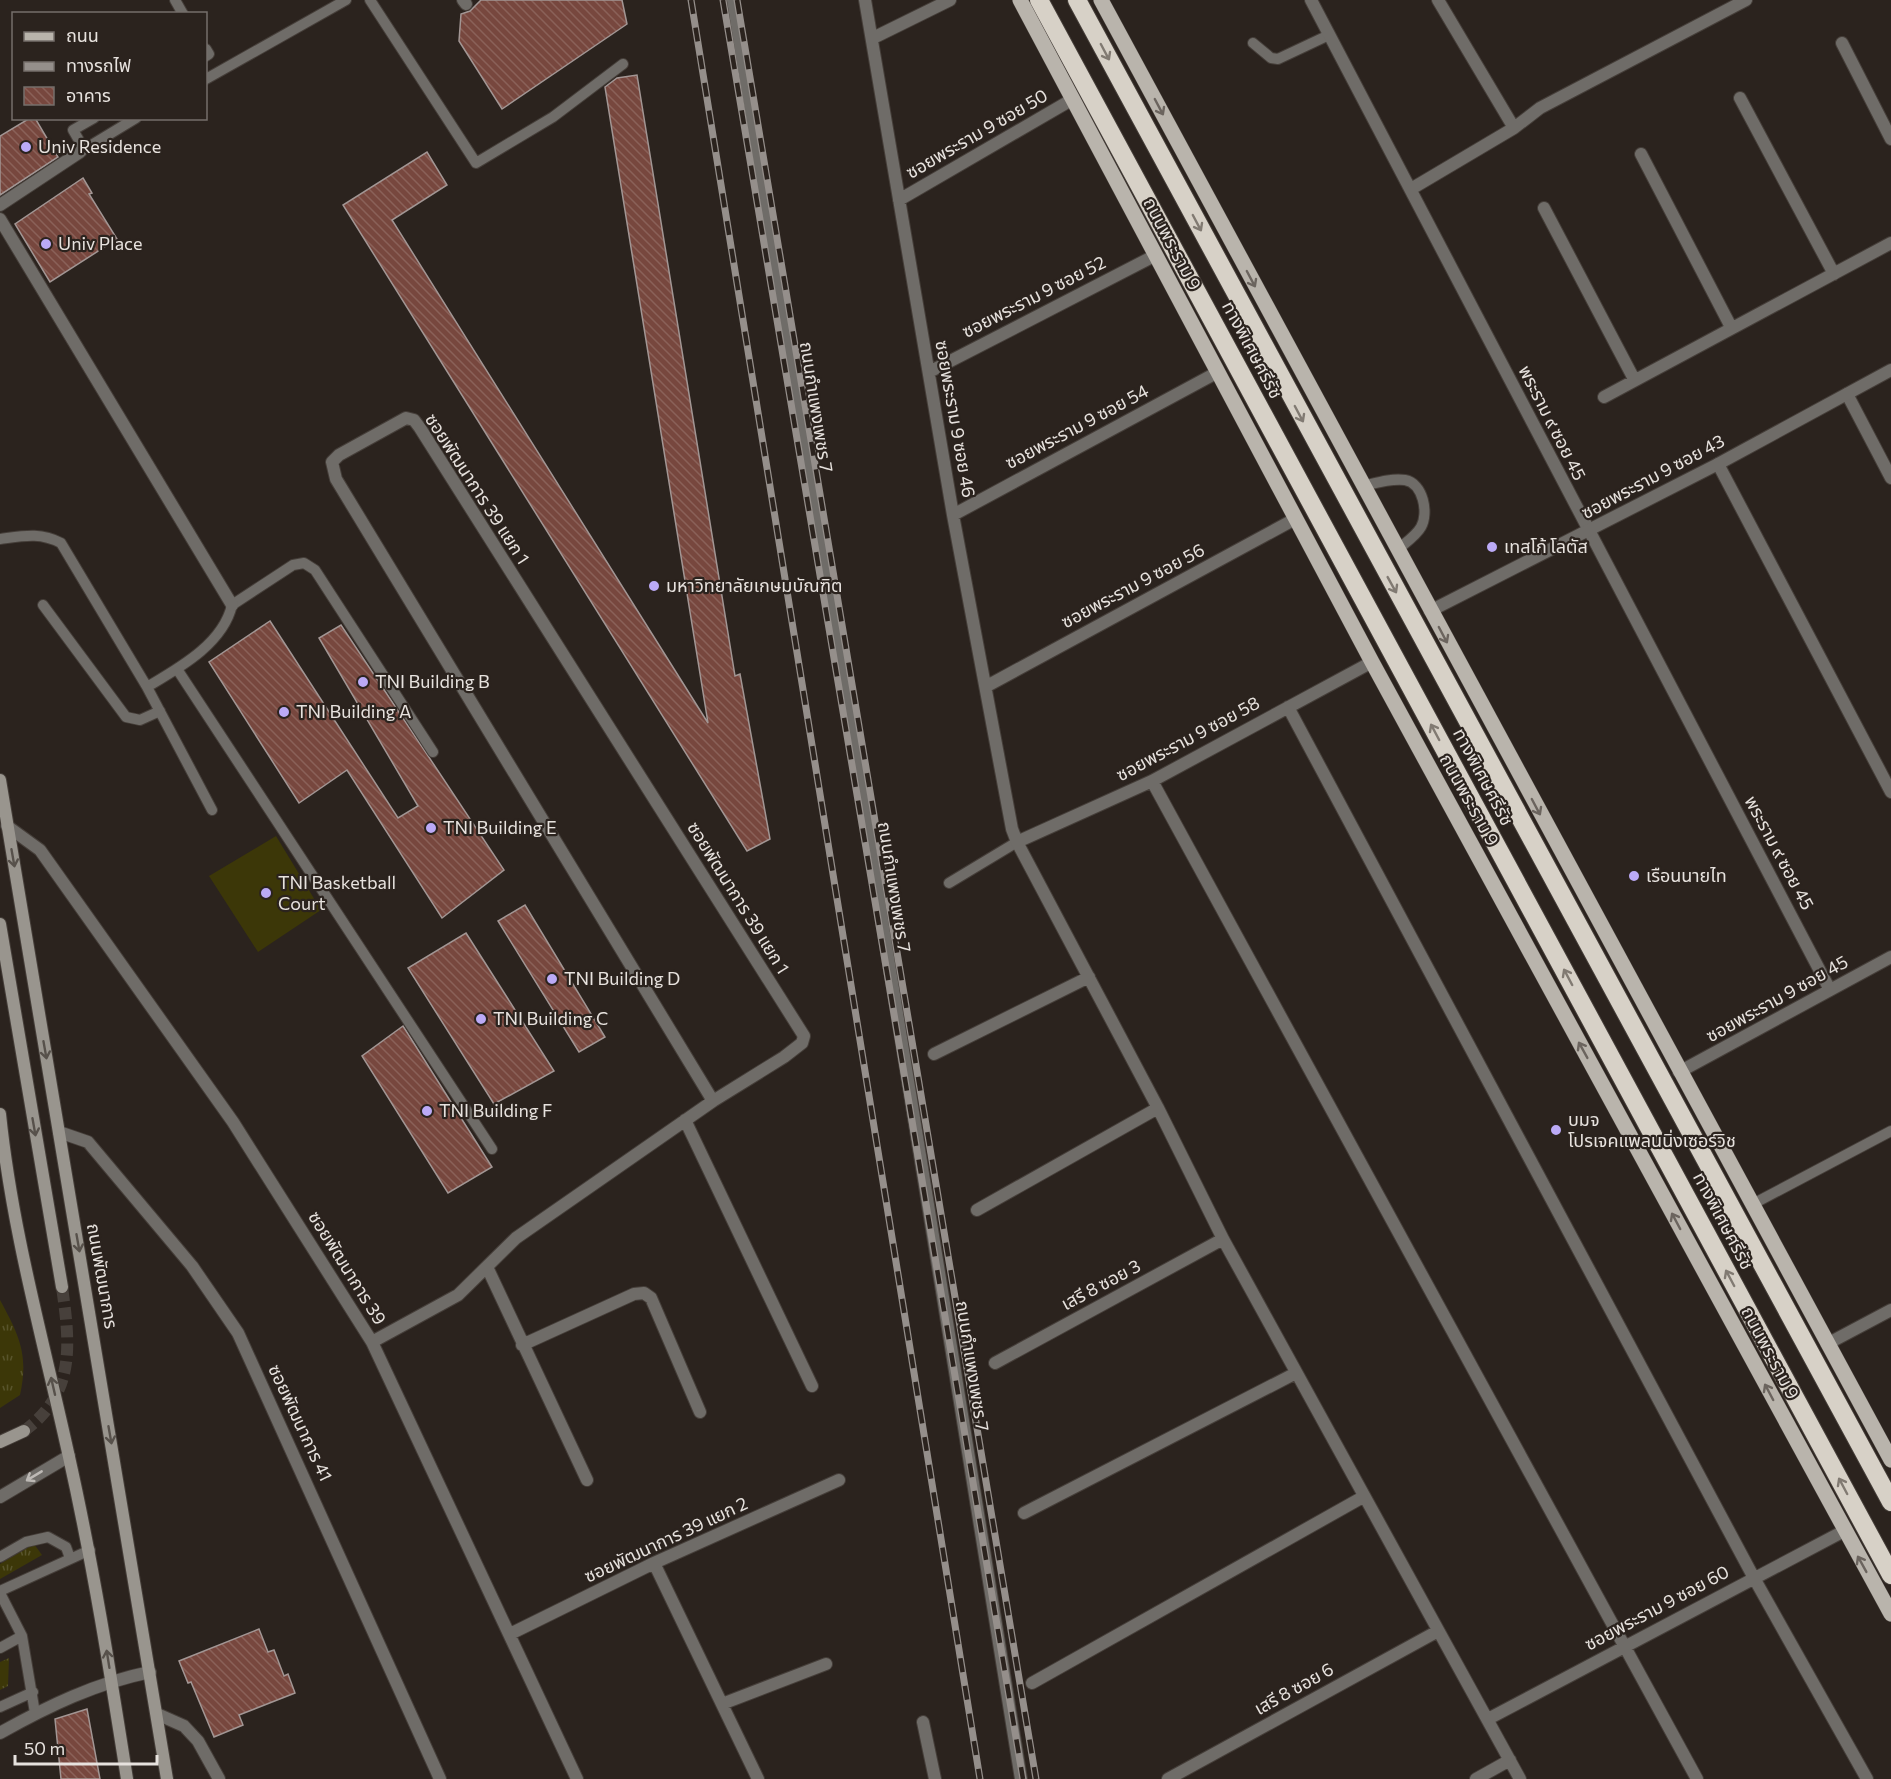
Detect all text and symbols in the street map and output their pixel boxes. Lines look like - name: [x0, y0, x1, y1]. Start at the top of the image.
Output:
- legend: [12, 12, 207, 120]
- text: ถนน: [66, 24, 99, 46]
- one-way arrow: [1100, 42, 1111, 60]
- text: ทางรถไฟ: [66, 54, 131, 76]
- text: อาคาร: [66, 84, 111, 106]
- street label: ซอยพระราม 9 ซอย 50: [902, 84, 1051, 183]
- one-way arrow: [1153, 98, 1165, 115]
- place label: Univ Residence: [38, 135, 161, 157]
- marker: Univ Residence: [19, 140, 33, 154]
- street label: ถนนพระราม 9: [1139, 193, 1206, 294]
- one-way arrow: [1192, 214, 1203, 232]
- place label: Univ Place: [58, 232, 142, 254]
- marker: Univ Place: [39, 237, 53, 251]
- street label: ซอยพระราม 9 ซอย 52: [958, 250, 1109, 342]
- one-way arrow: [1245, 270, 1257, 287]
- street label: ทางพิเศษศรีรัช: [1218, 297, 1288, 402]
- street label: ซอยพระราม 9 ซอย 46: [931, 338, 981, 499]
- street label: ถนนกำแพงเพชร 7: [796, 340, 838, 474]
- street label: พระราม ๙ ซอย 45: [1514, 361, 1591, 484]
- street label: ซอยพระราม 9 ซอย 54: [1001, 379, 1152, 473]
- one-way arrow: [1294, 404, 1305, 422]
- street label: ซอยพัฒนาการ 39 แยก 1: [421, 409, 535, 568]
- street label: ซอยพระราม 9 ซอย 43: [1577, 429, 1728, 523]
- place label: เทสโก้ โลตัส: [1504, 535, 1588, 557]
- street label: ซอยพระราม 9 ซอย 56: [1057, 538, 1208, 632]
- marker: เทสโก้ โลตัส: [1485, 540, 1499, 554]
- place label: มหาวิทยาลัยเกษมบัณฑิต: [666, 574, 842, 596]
- one-way arrow: [1386, 576, 1398, 593]
- marker: มหาวิทยาลัยเกษมบัณฑิต: [647, 579, 661, 593]
- one-way arrow: [1438, 626, 1449, 644]
- place label: TNI Building B: [375, 670, 490, 692]
- marker: TNI Building B: [356, 675, 370, 689]
- street label: ซอยพระราม 9 ซอย 58: [1112, 691, 1263, 785]
- place label: TNI Building A: [296, 700, 411, 722]
- marker: TNI Building A: [277, 705, 291, 719]
- one-way arrow: [1429, 724, 1441, 741]
- street label: ทางพิเศษศรีรัช: [1449, 724, 1519, 829]
- street label: ถนนพระราม 9: [1436, 750, 1504, 849]
- street label: พระราม ๙ ซอย 45: [1741, 792, 1819, 913]
- one-way arrow: [1530, 798, 1542, 815]
- place label: TNI Building E: [443, 816, 557, 838]
- street label: ซอยพัฒนาการ 39 แยก 1: [683, 817, 795, 978]
- street label: ถนนกำแพงเพชร 7: [874, 820, 916, 954]
- marker: TNI Building E: [424, 821, 438, 835]
- one-way arrow: [8, 848, 19, 868]
- place label: เรือนนายไท: [1646, 864, 1727, 886]
- marker: เรือนนายไท: [1627, 869, 1641, 883]
- place label: TNI Basketball Court: [278, 871, 396, 914]
- marker: TNI Basketball Court: [259, 886, 273, 900]
- street label: ซอยพระราม 9 ซอย 45: [1702, 950, 1851, 1046]
- place label: TNI Building D: [564, 967, 680, 989]
- one-way arrow: [1562, 969, 1574, 986]
- marker: TNI Building D: [545, 972, 559, 986]
- place label: TNI Building C: [493, 1007, 608, 1029]
- marker: TNI Building C: [474, 1012, 488, 1026]
- one-way arrow: [40, 1040, 51, 1060]
- one-way arrow: [1577, 1041, 1588, 1059]
- place label: TNI Building F: [439, 1099, 552, 1121]
- marker: TNI Building F: [420, 1104, 434, 1118]
- place label: บมจ โปรเจคแพลนนิ่งเซอร์วิช: [1568, 1108, 1736, 1151]
- one-way arrow: [29, 1117, 40, 1136]
- marker: บมจ โปรเจคแพลนนิ่งเซอร์วิช: [1549, 1123, 1563, 1137]
- street label: ทางพิเศษศรีรัช: [1689, 1168, 1759, 1273]
- street label: ซอยพัฒนาการ 39: [304, 1207, 392, 1328]
- one-way arrow: [1670, 1213, 1682, 1230]
- street label: ถนนพัฒนาการ: [83, 1221, 123, 1331]
- one-way arrow: [73, 1232, 84, 1252]
- street label: เสรี 8 ซอย 3: [1057, 1254, 1144, 1314]
- one-way arrow: [1724, 1270, 1736, 1287]
- street label: ถนนกำแพงเพชร 7: [952, 1299, 994, 1433]
- street label: ถนนพระราม 9: [1737, 1302, 1804, 1403]
- street label: ซอยพัฒนาการ 41: [264, 1361, 338, 1485]
- one-way arrow: [46, 1376, 58, 1395]
- one-way arrow: [1763, 1384, 1774, 1402]
- one-way arrow: [105, 1425, 116, 1444]
- one-way arrow: [26, 1471, 43, 1483]
- one-way arrow: [1837, 1478, 1848, 1496]
- street label: ซอยพัฒนาการ 39 แยก 2: [580, 1492, 751, 1587]
- one-way arrow: [1856, 1555, 1867, 1573]
- street label: ซอยพระราม 9 ซอย 60: [1580, 1560, 1733, 1655]
- one-way arrow: [102, 1650, 113, 1669]
- street label: เสรี 8 ซอย 6: [1250, 1657, 1337, 1719]
- scale bar: [15, 1728, 158, 1766]
- text: 50 m: [24, 1737, 65, 1759]

